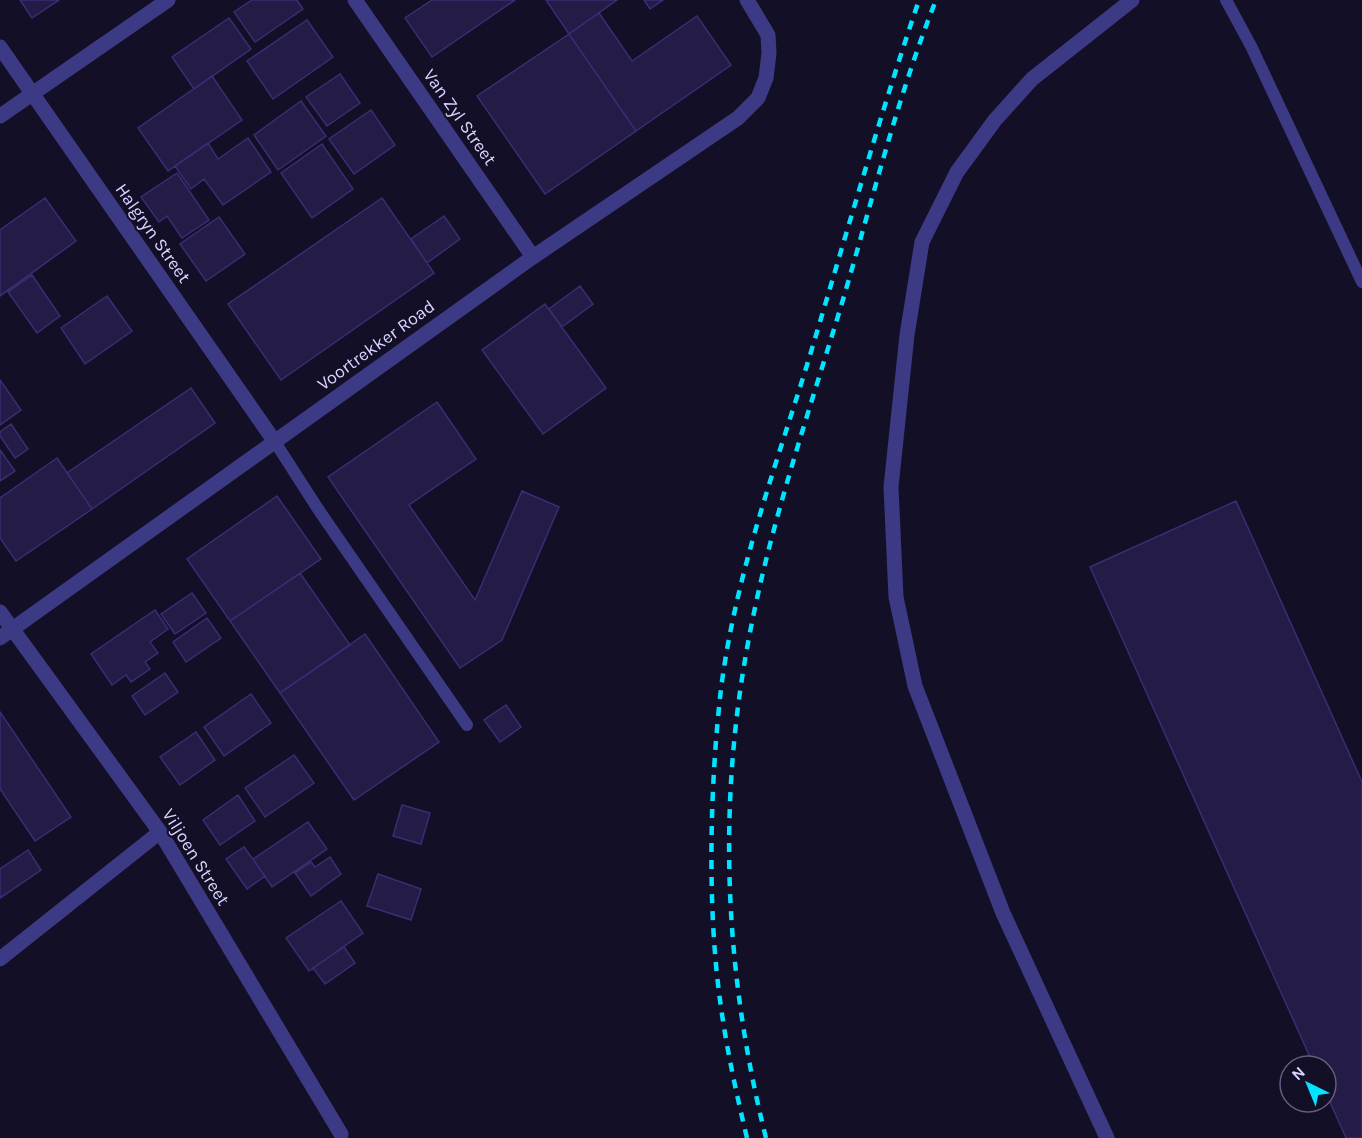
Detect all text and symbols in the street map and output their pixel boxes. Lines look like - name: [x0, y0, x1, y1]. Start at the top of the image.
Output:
- street label: Van Zyl Street: [419, 65, 501, 170]
- street label: Halgryn Street: [111, 179, 196, 287]
- street label: Voortrekker Road: [313, 295, 439, 395]
- street label: Viljoen Street: [158, 805, 235, 910]
- north arrow: [1278, 1054, 1338, 1114]
- text: N: [1287, 1063, 1309, 1084]

